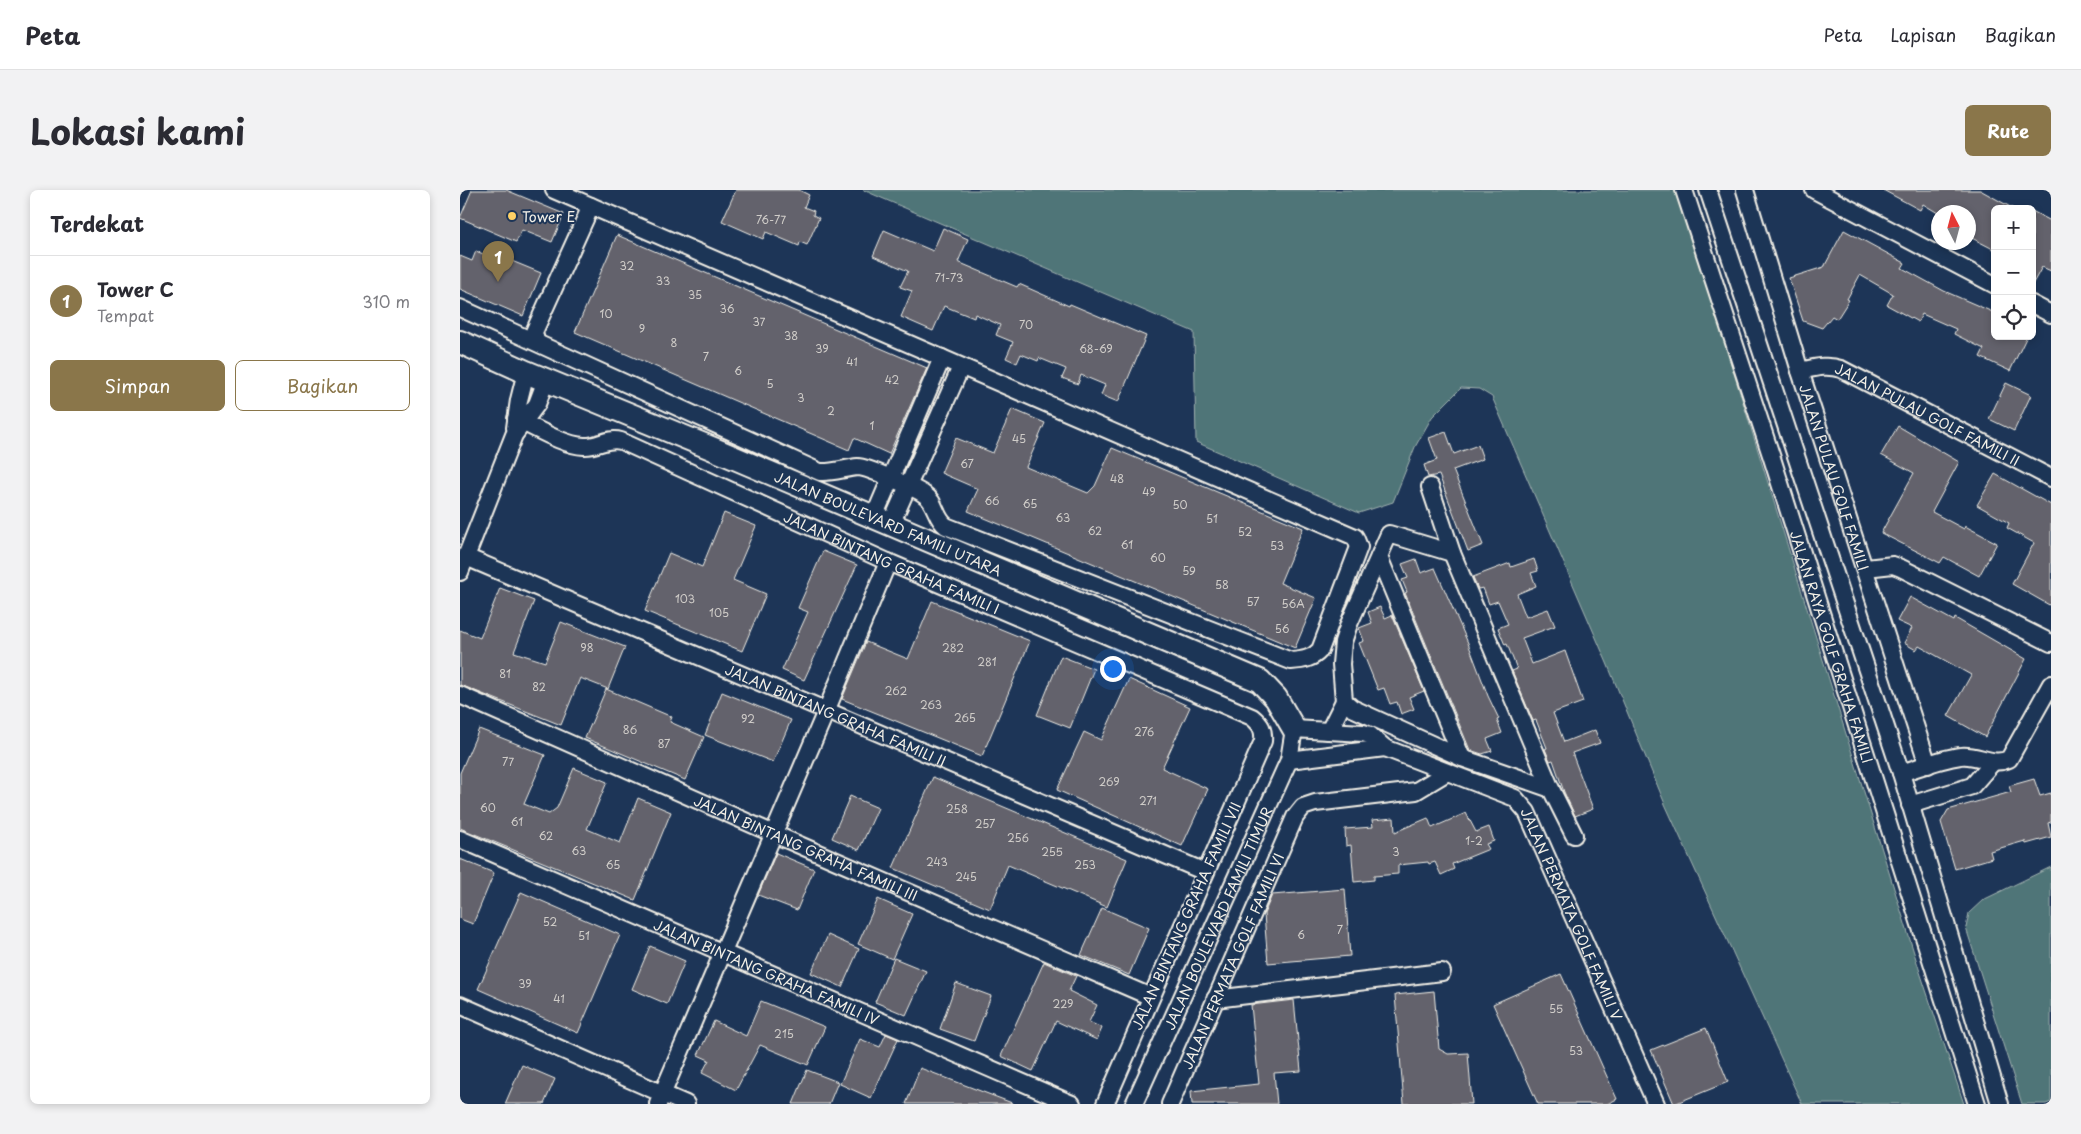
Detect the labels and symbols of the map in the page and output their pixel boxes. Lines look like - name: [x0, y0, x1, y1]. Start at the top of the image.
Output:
- north arrow: [1931, 205, 1976, 250]
- place label: Tower E: [522, 206, 575, 227]
- marker: Tower E: [506, 210, 518, 222]
- house number: 76-77: [756, 211, 786, 228]
- pin: 1: [482, 241, 514, 282]
- house number: 32: [620, 257, 635, 274]
- house number: 71-73: [935, 269, 963, 286]
- house number: 33: [656, 272, 670, 289]
- house number: 35: [688, 286, 702, 303]
- house number: 36: [720, 300, 735, 317]
- house number: 10: [600, 305, 612, 322]
- house number: 37: [753, 313, 766, 330]
- house number: 70: [1019, 316, 1033, 333]
- house number: 9: [639, 320, 645, 337]
- house number: 38: [784, 327, 798, 344]
- house number: 8: [671, 334, 678, 351]
- house number: 39: [815, 340, 829, 357]
- house number: 68-69: [1079, 340, 1113, 357]
- house number: 7: [703, 348, 709, 365]
- house number: 41: [846, 353, 858, 370]
- street label: JALAN PULAU GOLF FAMILI II: [1833, 357, 2024, 471]
- house number: 6: [734, 362, 742, 379]
- house number: 42: [885, 371, 900, 388]
- house number: 5: [766, 375, 774, 392]
- street label: JALAN PULAU GOLF FAMILI: [1794, 381, 1875, 573]
- house number: 3: [797, 389, 805, 406]
- house number: 2: [827, 402, 835, 419]
- house number: 1: [870, 417, 875, 434]
- house number: 45: [1012, 430, 1026, 447]
- house number: 67: [960, 455, 974, 472]
- street label: JALAN BOULEVARD FAMILI UTARA: [771, 466, 1006, 581]
- house number: 48: [1110, 470, 1124, 487]
- house number: 49: [1142, 483, 1156, 500]
- house number: 66: [984, 492, 1000, 509]
- house number: 65: [1023, 495, 1037, 512]
- house number: 50: [1172, 496, 1188, 513]
- street label: JALAN BINTANG GRAHA FAMILI I: [780, 506, 1003, 619]
- house number: 63: [1056, 509, 1070, 526]
- house number: 51: [1206, 510, 1218, 527]
- house number: 62: [1088, 522, 1102, 539]
- house number: 52: [1238, 523, 1252, 540]
- street label: JALAN RAYA GOLF GRAHA FAMILI: [1785, 528, 1879, 766]
- house number: 61: [1121, 536, 1133, 553]
- house number: 53: [1270, 537, 1284, 554]
- house number: 60: [1150, 549, 1166, 566]
- house number: 59: [1182, 562, 1196, 579]
- house number: 58: [1215, 576, 1229, 593]
- house number: 103: [675, 590, 695, 607]
- house number: 57: [1246, 593, 1260, 610]
- house number: 56A: [1281, 595, 1305, 612]
- house number: 105: [709, 604, 729, 621]
- house number: 56: [1275, 620, 1290, 637]
- house number: 98: [580, 639, 594, 656]
- house number: 282: [942, 639, 964, 656]
- house number: 281: [977, 653, 997, 670]
- your location: [1100, 656, 1126, 682]
- street label: JALAN BINTANG GRAHA FAMILI II: [722, 658, 950, 771]
- house number: 81: [499, 665, 511, 682]
- house number: 82: [532, 678, 546, 695]
- house number: 262: [885, 682, 907, 699]
- house number: 263: [920, 696, 942, 713]
- house number: 265: [954, 709, 976, 726]
- house number: 92: [741, 710, 755, 727]
- house number: 86: [623, 721, 637, 738]
- house number: 276: [1134, 723, 1154, 740]
- house number: 87: [658, 735, 670, 752]
- house number: 77: [502, 753, 514, 770]
- house number: 269: [1098, 773, 1120, 790]
- street label: JALAN BINTANG GRAHA FAMILI III: [691, 789, 921, 905]
- house number: 271: [1139, 792, 1157, 809]
- house number: 60: [480, 799, 496, 816]
- street label: JALAN BINTANG GRAHA FAMILI VII: [1126, 799, 1246, 1033]
- house number: 258: [946, 800, 968, 817]
- street label: JALAN BOULEVARD FAMILI TIMUR: [1158, 803, 1277, 1033]
- street label: JALAN PERMATA GOLF FAMILI V: [1516, 804, 1628, 1024]
- house number: 61: [511, 813, 523, 830]
- house number: 257: [975, 815, 995, 832]
- house number: 62: [539, 827, 553, 844]
- house number: 256: [1007, 829, 1029, 846]
- house number: 1-2: [1465, 832, 1483, 849]
- house number: 63: [572, 842, 586, 859]
- house number: 255: [1041, 843, 1063, 860]
- house number: 3: [1392, 843, 1400, 860]
- street label: JALAN PERMATA GOLF FAMILI VI: [1176, 850, 1289, 1072]
- house number: 243: [926, 853, 948, 870]
- house number: 65: [606, 856, 620, 873]
- house number: 253: [1074, 856, 1096, 873]
- house number: 245: [955, 868, 977, 885]
- house number: 52: [543, 913, 557, 930]
- street label: JALAN BINTANG GRAHA FAMILI IV: [650, 914, 883, 1030]
- house number: 7: [1337, 921, 1343, 938]
- house number: 6: [1297, 926, 1305, 943]
- house number: 51: [578, 927, 590, 944]
- house number: 39: [518, 975, 532, 992]
- house number: 41: [553, 990, 565, 1007]
- house number: 229: [1052, 995, 1074, 1012]
- house number: 55: [1549, 1000, 1563, 1017]
- house number: 215: [774, 1025, 794, 1042]
- house number: 53: [1569, 1042, 1583, 1059]

